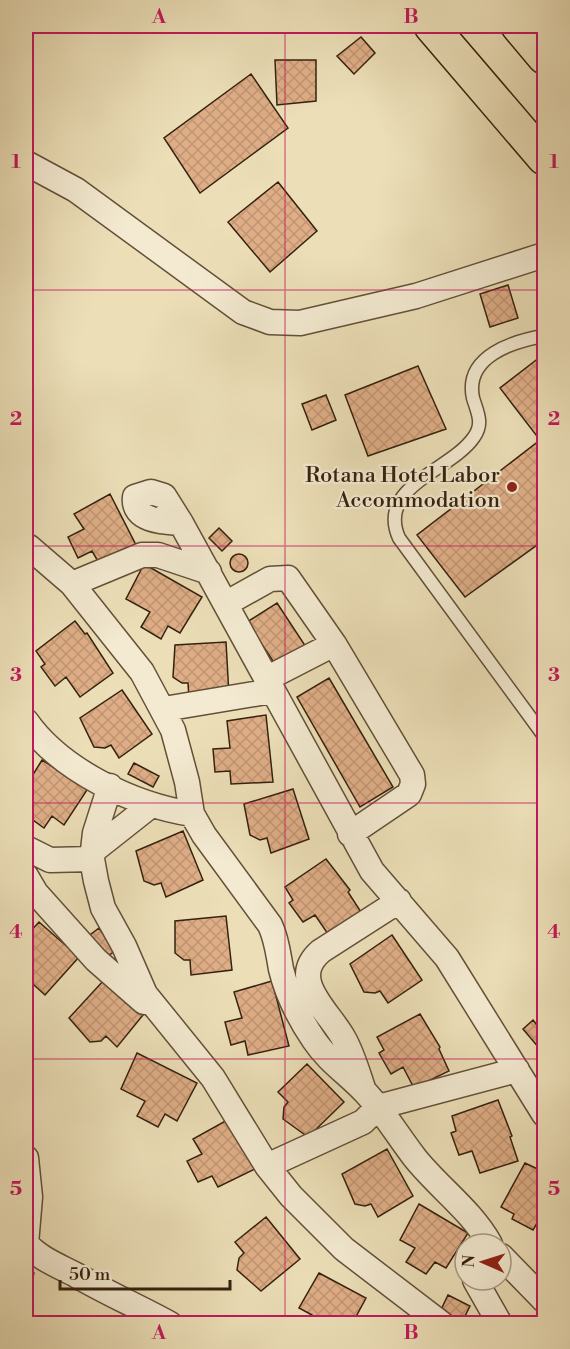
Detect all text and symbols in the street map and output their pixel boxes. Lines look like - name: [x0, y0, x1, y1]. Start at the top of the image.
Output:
- text: A: [151, 5, 167, 30]
- text: B: [403, 5, 419, 30]
- text: 1: [11, 150, 21, 175]
- text: 1: [549, 150, 559, 175]
- text: 2: [10, 407, 22, 432]
- text: 2: [548, 407, 560, 432]
- place label: Rotana Hotel Labor Accommodation: [305, 462, 500, 514]
- marker: Rotana Hotel Labor Accommodation: [505, 480, 519, 494]
- text: 3: [10, 663, 22, 688]
- text: 3: [548, 663, 560, 688]
- text: 4: [9, 920, 23, 945]
- text: 4: [547, 920, 561, 945]
- text: 5: [10, 1177, 22, 1202]
- text: 5: [548, 1177, 560, 1202]
- north arrow: [453, 1232, 513, 1292]
- scale bar: [60, 1253, 230, 1291]
- text: N: [459, 1254, 479, 1268]
- text: 50 m: [69, 1263, 111, 1286]
- text: A: [151, 1321, 167, 1346]
- text: B: [403, 1321, 419, 1346]

